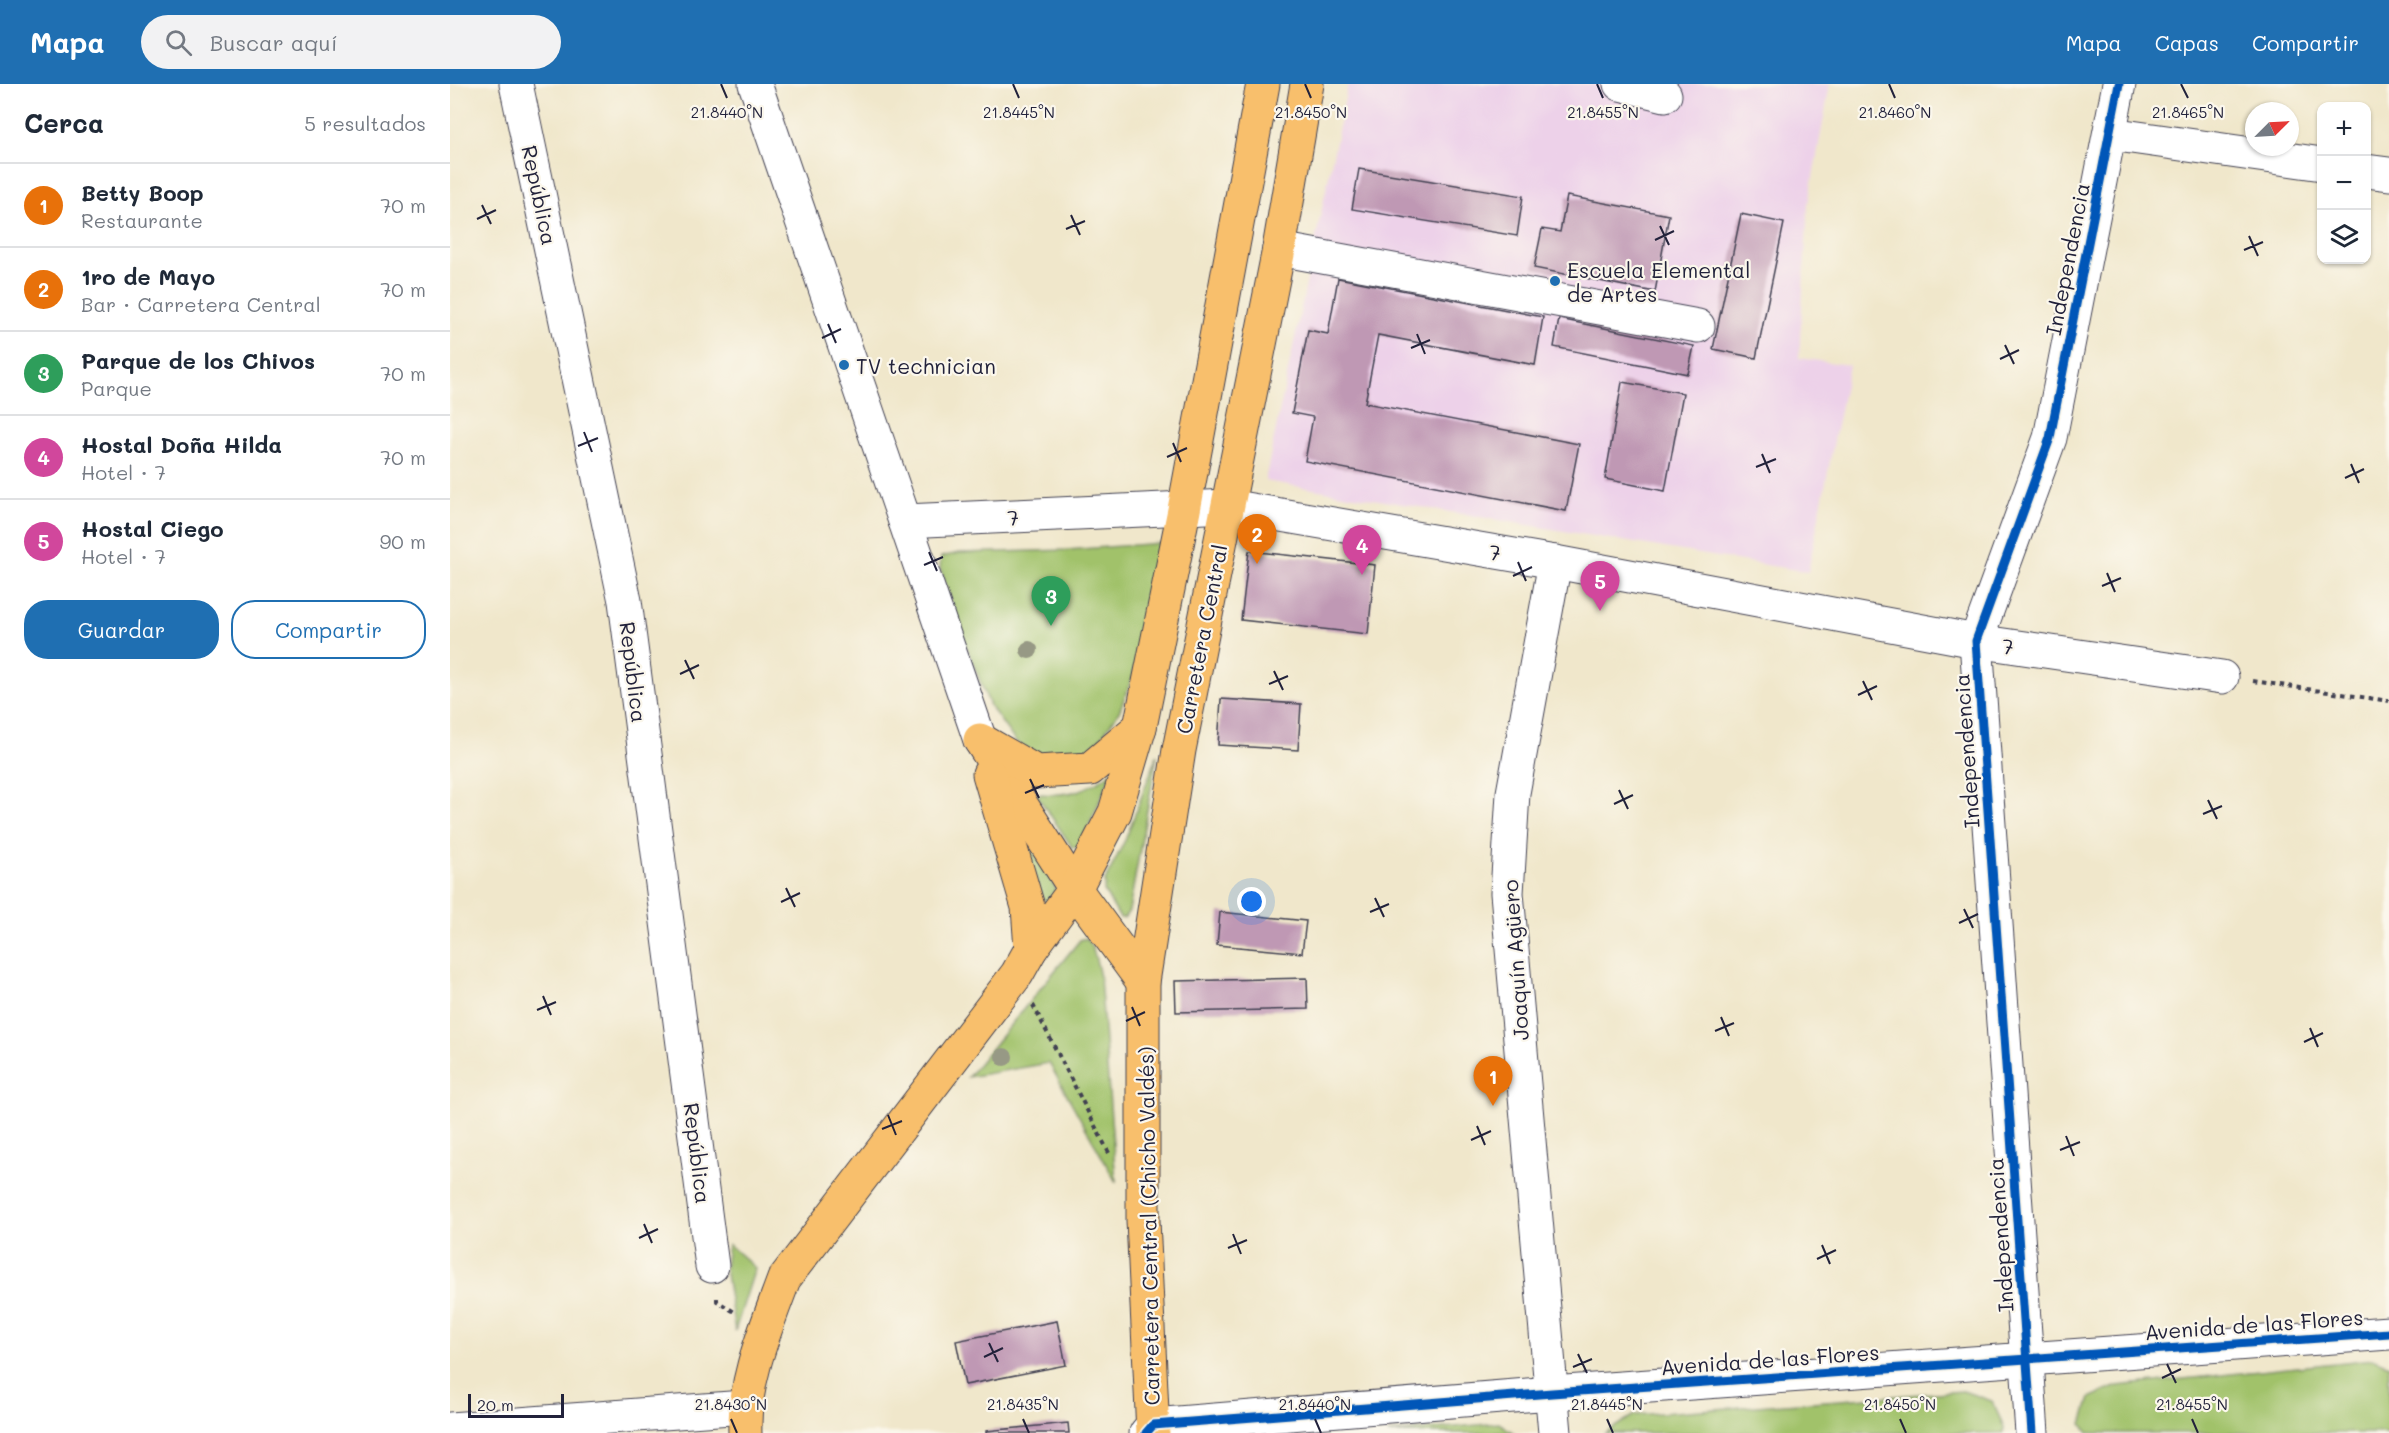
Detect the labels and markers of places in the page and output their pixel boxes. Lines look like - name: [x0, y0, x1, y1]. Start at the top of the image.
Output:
- place label: Escuela Elemental de Artes: [1567, 256, 1750, 307]
- marker: Escuela Elemental de Artes: [1548, 274, 1562, 288]
- place label: TV technician: [856, 352, 996, 379]
- marker: TV technician: [837, 358, 851, 372]
- pin: 2: [1238, 514, 1276, 564]
- pin: 4: [1342, 526, 1382, 575]
- pin: 5: [1580, 562, 1620, 611]
- pin: 3: [1032, 576, 1070, 626]
- pin: 1: [1474, 1056, 1512, 1106]

